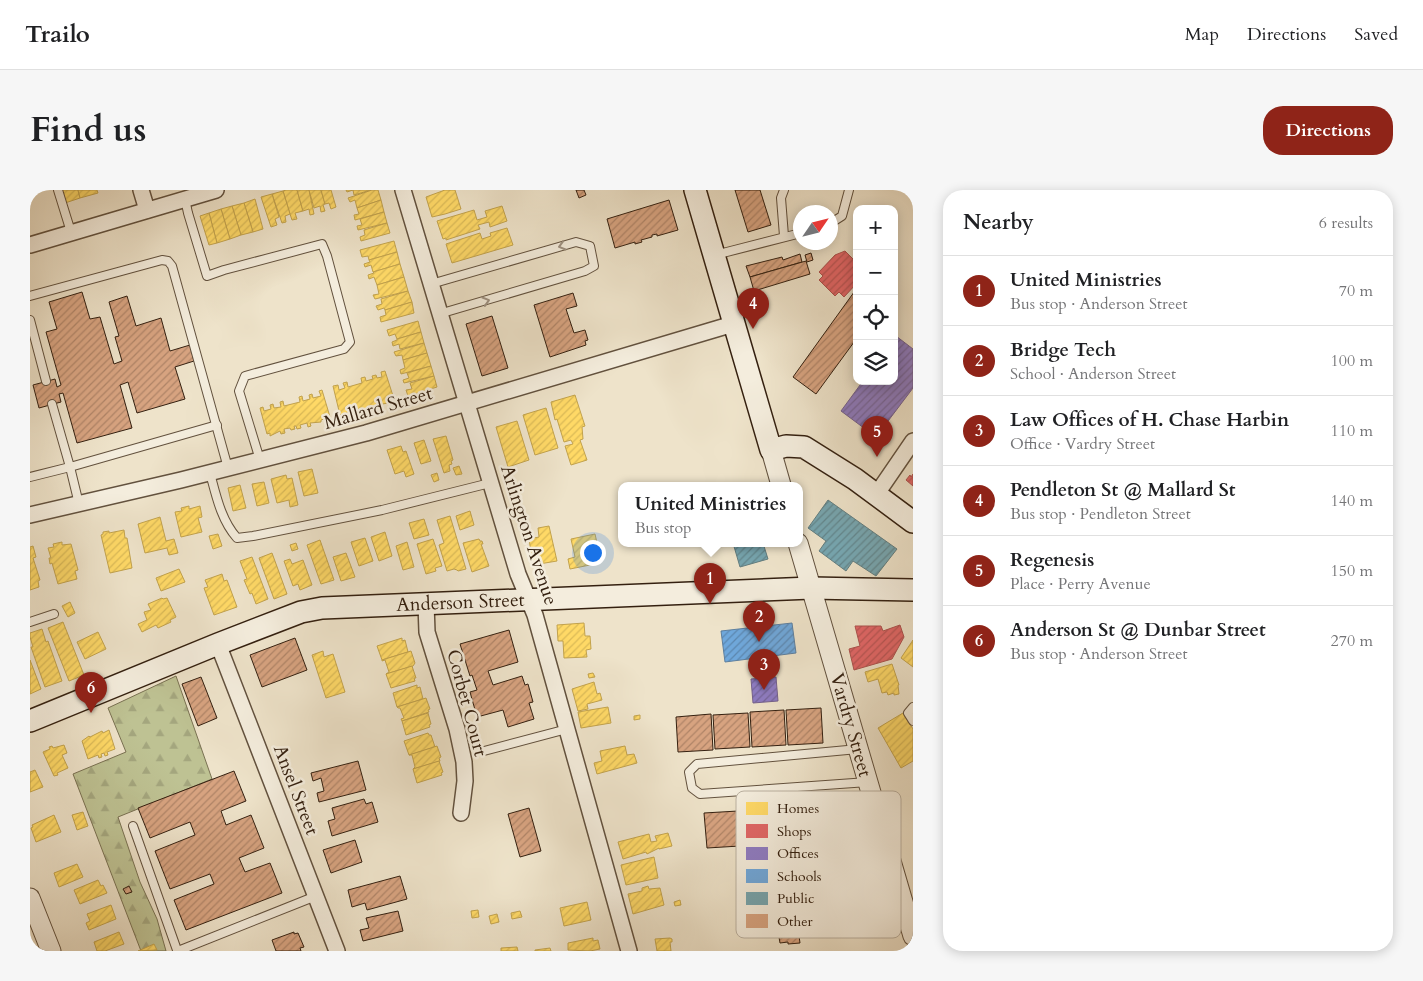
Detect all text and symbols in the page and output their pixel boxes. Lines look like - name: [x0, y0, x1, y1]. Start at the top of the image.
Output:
- text: Trailo: [25, 18, 90, 51]
- text: Map: [1185, 22, 1219, 47]
- text: Directions: [1247, 22, 1326, 47]
- text: Saved: [1354, 22, 1398, 47]
- text: Find us: [30, 106, 146, 154]
- button: Directions: [1263, 106, 1393, 155]
- north arrow: [793, 205, 838, 250]
- map controls: [853, 205, 898, 385]
- button: +: [853, 205, 898, 250]
- text: Nearby: [963, 208, 1034, 237]
- text: 6 results: [1319, 212, 1373, 234]
- one-way arrow: [558, 240, 567, 250]
- button: −: [853, 250, 898, 295]
- text: United Ministries: [1010, 267, 1162, 293]
- text: 1: [975, 280, 983, 302]
- text: 70 m: [1339, 280, 1373, 302]
- pin: 4: [737, 288, 769, 329]
- text: Bus stop · Anderson Street: [1010, 293, 1188, 315]
- button: locate: [853, 295, 898, 340]
- one-way arrow: [482, 296, 490, 306]
- text: Bridge Tech: [1010, 337, 1116, 363]
- button: layers: [853, 340, 898, 385]
- text: 2: [975, 350, 983, 372]
- text: 100 m: [1331, 350, 1373, 372]
- text: School · Anderson Street: [1010, 363, 1176, 385]
- street label: Mallard Street: [321, 380, 435, 436]
- text: Law Offices of H. Chase Harbin: [1010, 407, 1289, 433]
- pin: 5: [861, 416, 893, 457]
- text: 3: [975, 420, 983, 442]
- text: 110 m: [1331, 420, 1373, 442]
- text: Office · Vardry Street: [1010, 433, 1155, 455]
- street label: Arlington Avenue: [494, 462, 564, 608]
- text: Pendleton St @ Mallard St: [1010, 477, 1236, 503]
- popup: [618, 482, 803, 547]
- text: 4: [975, 490, 983, 512]
- text: 140 m: [1331, 490, 1373, 512]
- text: United Ministries: [635, 491, 786, 517]
- text: Bus stop · Pendleton Street: [1010, 503, 1191, 525]
- text: Bus stop: [635, 517, 692, 539]
- your location: [580, 540, 606, 566]
- text: Regenesis: [1010, 547, 1094, 573]
- text: 5: [975, 560, 983, 582]
- text: 150 m: [1331, 560, 1373, 582]
- pin: 1: [694, 563, 726, 604]
- text: Place · Perry Avenue: [1010, 573, 1151, 595]
- street label: Anderson Street: [396, 587, 525, 618]
- pin: 2: [743, 601, 775, 642]
- text: Anderson St @ Dunbar Street: [1010, 617, 1266, 643]
- text: 6: [975, 630, 983, 652]
- text: 270 m: [1331, 630, 1373, 652]
- text: Bus stop · Anderson Street: [1010, 643, 1188, 665]
- street label: Corbet Court: [440, 647, 494, 759]
- pin: 3: [748, 649, 780, 690]
- street label: Vardry Street: [824, 670, 878, 780]
- pin: 6: [75, 672, 107, 713]
- street label: Ansel Street: [267, 741, 325, 839]
- legend: [736, 791, 901, 938]
- text: Homes: [777, 799, 819, 818]
- text: Shops: [777, 822, 812, 841]
- text: Offices: [777, 844, 819, 863]
- text: Schools: [777, 867, 822, 886]
- text: Public: [777, 889, 814, 908]
- text: Other: [777, 912, 814, 931]

